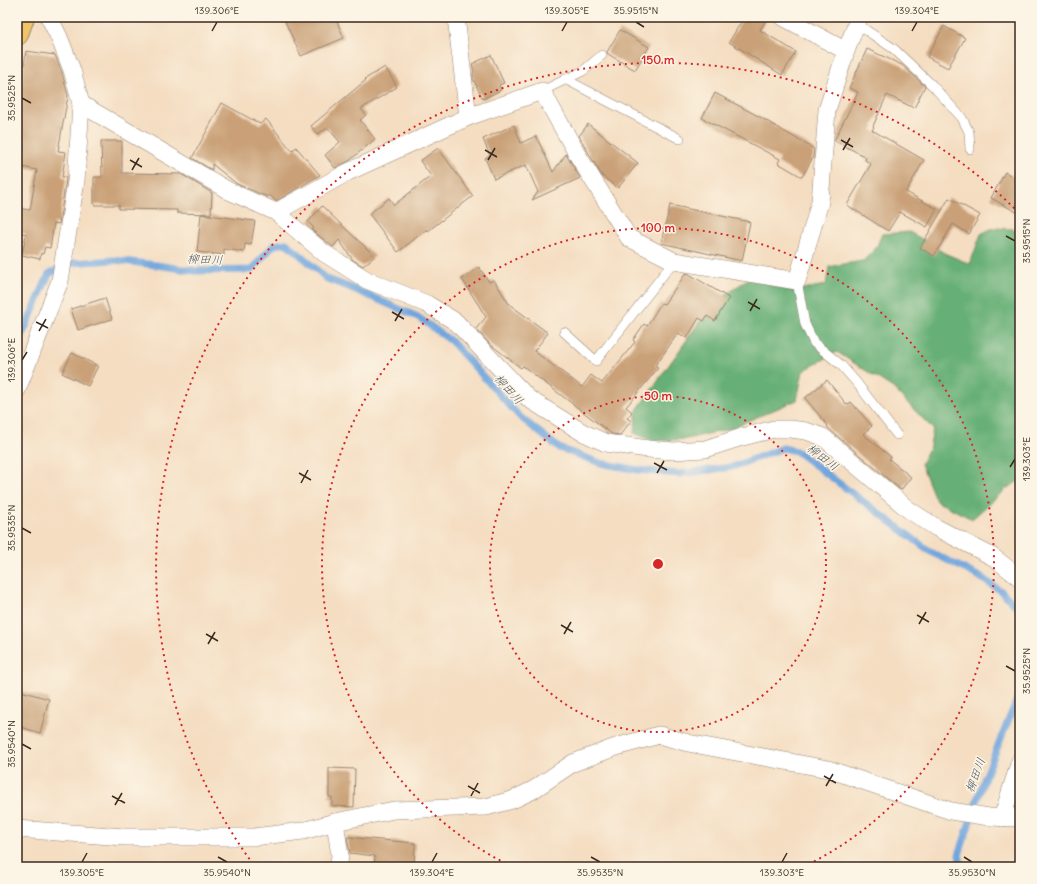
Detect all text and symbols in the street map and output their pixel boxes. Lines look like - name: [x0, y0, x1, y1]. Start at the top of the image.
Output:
- text: 139.306°E: [195, 4, 239, 17]
- text: 139.305°E: [545, 4, 589, 17]
- text: 35.9515°N: [614, 4, 658, 17]
- text: 139.304°E: [895, 4, 939, 17]
- text: 150 m: [642, 52, 675, 67]
- text: 35.9525°N: [5, 75, 18, 121]
- text: 35.9515°N: [1020, 219, 1033, 263]
- text: 100 m: [641, 220, 675, 235]
- water label: 柳田川: [187, 251, 223, 267]
- text: 139.306°E: [5, 338, 18, 382]
- water label: 柳田川: [491, 371, 527, 407]
- text: 50 m: [644, 388, 673, 403]
- text: 139.303°E: [1020, 437, 1033, 481]
- water label: 柳田川: [804, 440, 842, 474]
- text: 35.9535°N: [5, 505, 18, 551]
- centre of rings: [651, 557, 665, 571]
- text: 35.9525°N: [1020, 648, 1033, 694]
- text: 35.9540°N: [5, 720, 18, 768]
- water label: 柳田川: [962, 756, 988, 794]
- text: 139.305°E: [60, 866, 104, 879]
- text: 35.9540°N: [203, 866, 251, 879]
- text: 139.304°E: [410, 866, 454, 879]
- text: 35.9535°N: [577, 866, 623, 879]
- text: 139.303°E: [760, 866, 804, 879]
- text: 35.9530°N: [948, 866, 996, 879]

